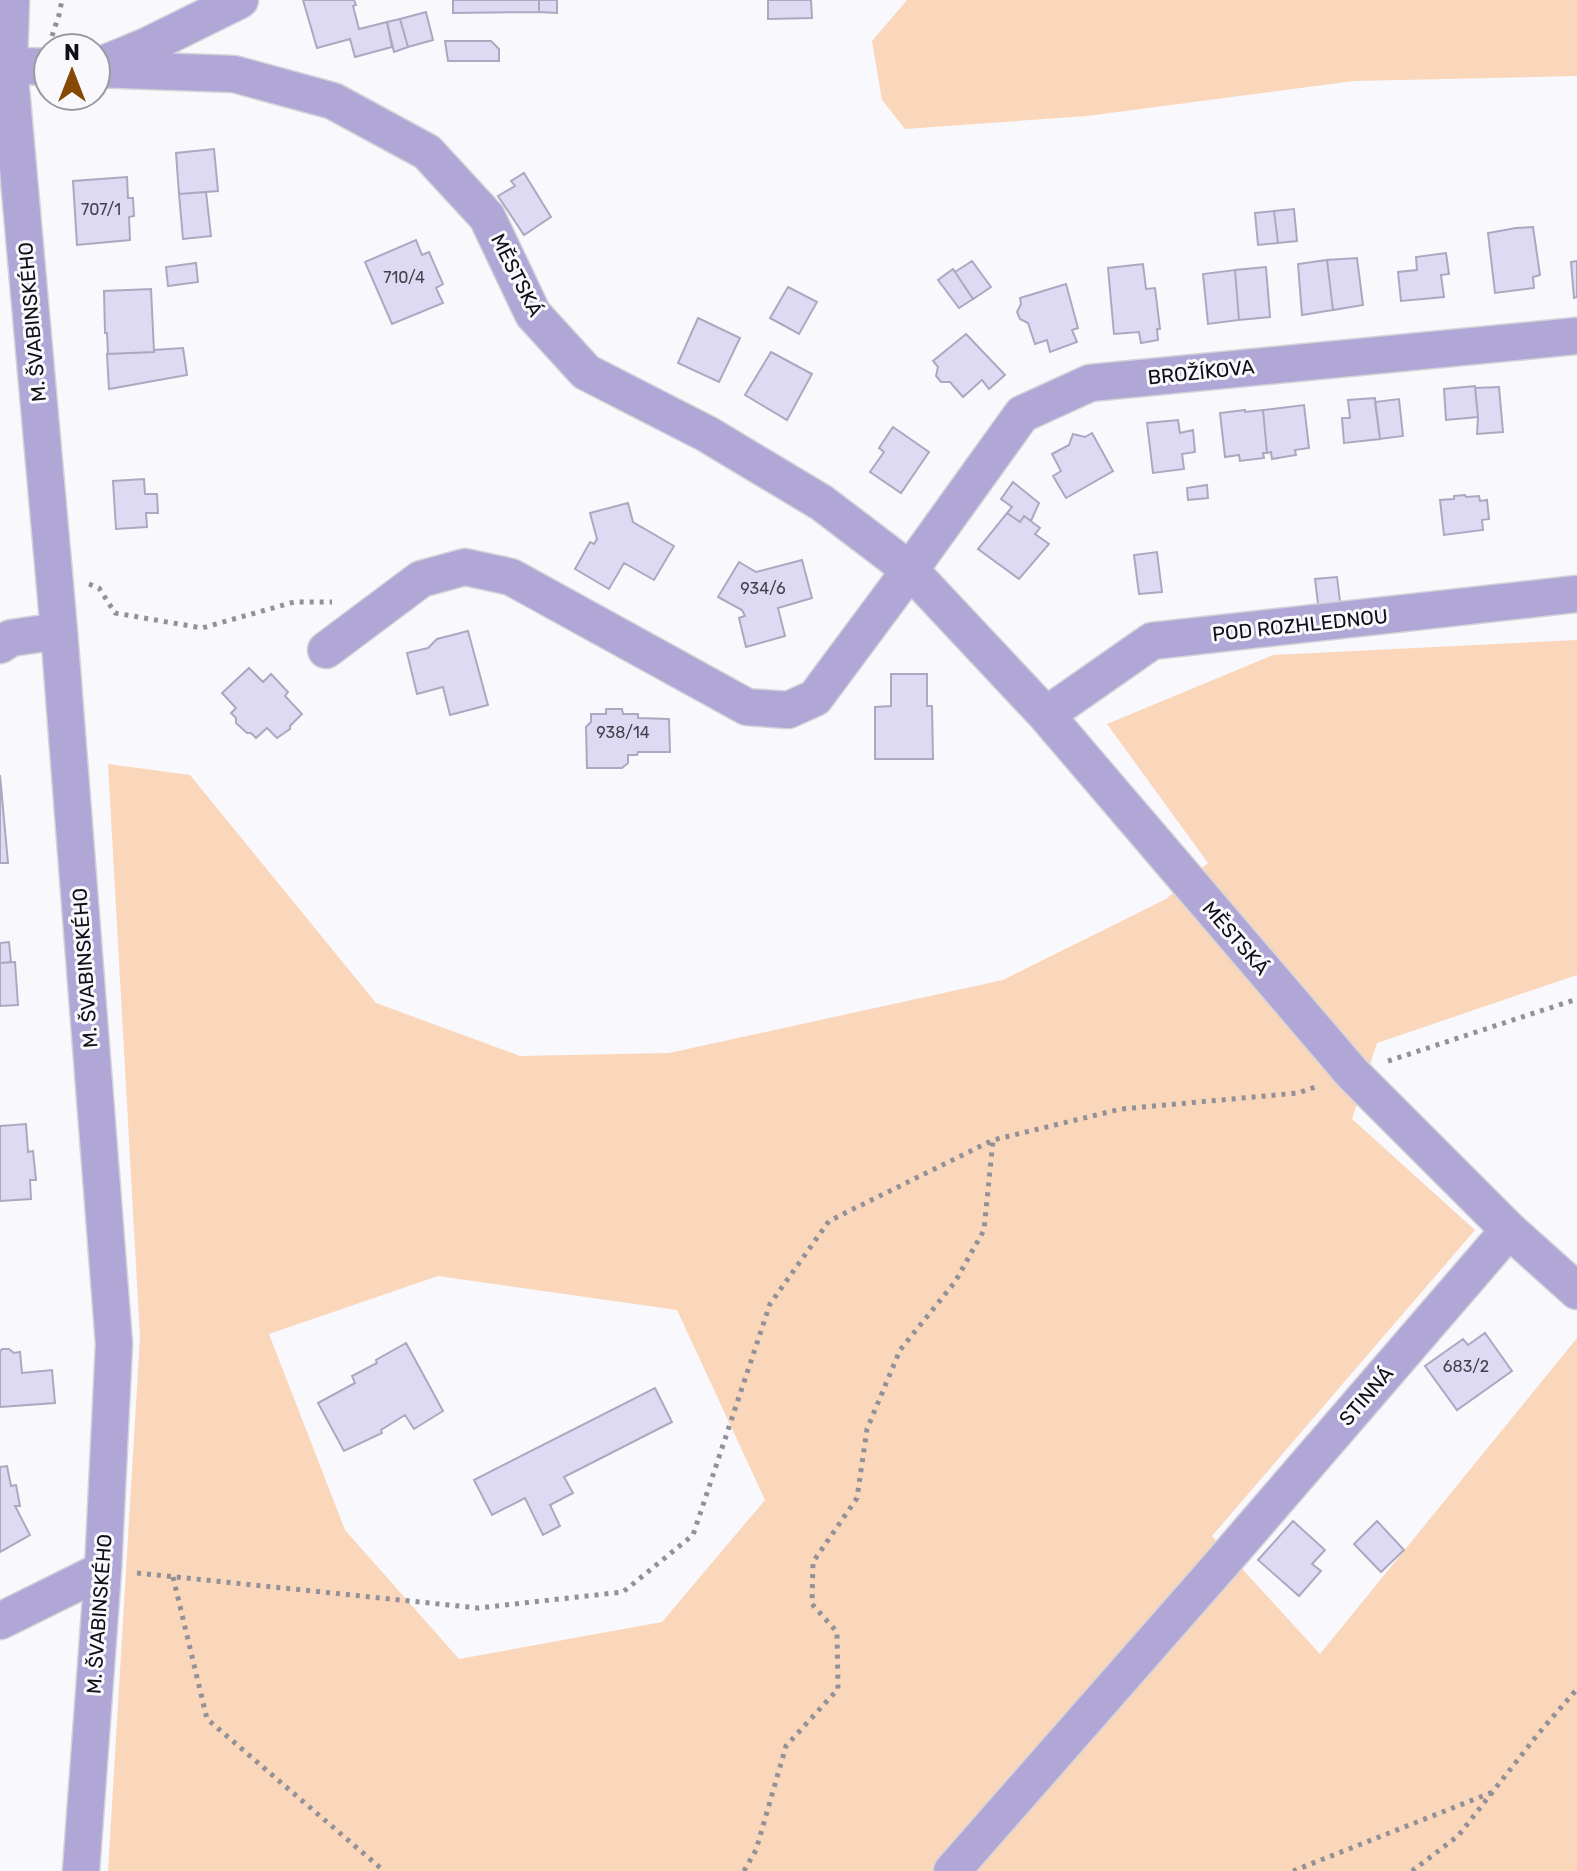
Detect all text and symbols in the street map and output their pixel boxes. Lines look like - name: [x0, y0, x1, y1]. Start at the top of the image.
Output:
- north arrow: [32, 32, 112, 112]
- text: N: [64, 39, 80, 66]
- house number: 707/1: [81, 200, 121, 219]
- street label: MĚSTSKÁ: [486, 230, 548, 320]
- street label: M. ŠVABINSKÉHO: [13, 241, 51, 403]
- house number: 710/4: [383, 268, 425, 287]
- street label: BROŽÍKOVA: [1146, 354, 1256, 390]
- house number: 934/6: [740, 579, 786, 598]
- street label: POD ROZHLEDNOU: [1211, 604, 1389, 646]
- house number: 938/14: [596, 723, 650, 742]
- street label: M. ŠVABINSKÉHO: [67, 887, 103, 1049]
- street label: MĚSTSKÁ: [1198, 896, 1274, 980]
- house number: 683/2: [1443, 1357, 1489, 1376]
- street label: STINNÁ: [1334, 1362, 1398, 1430]
- street label: M. ŠVABINSKÉHO: [81, 1533, 117, 1695]

